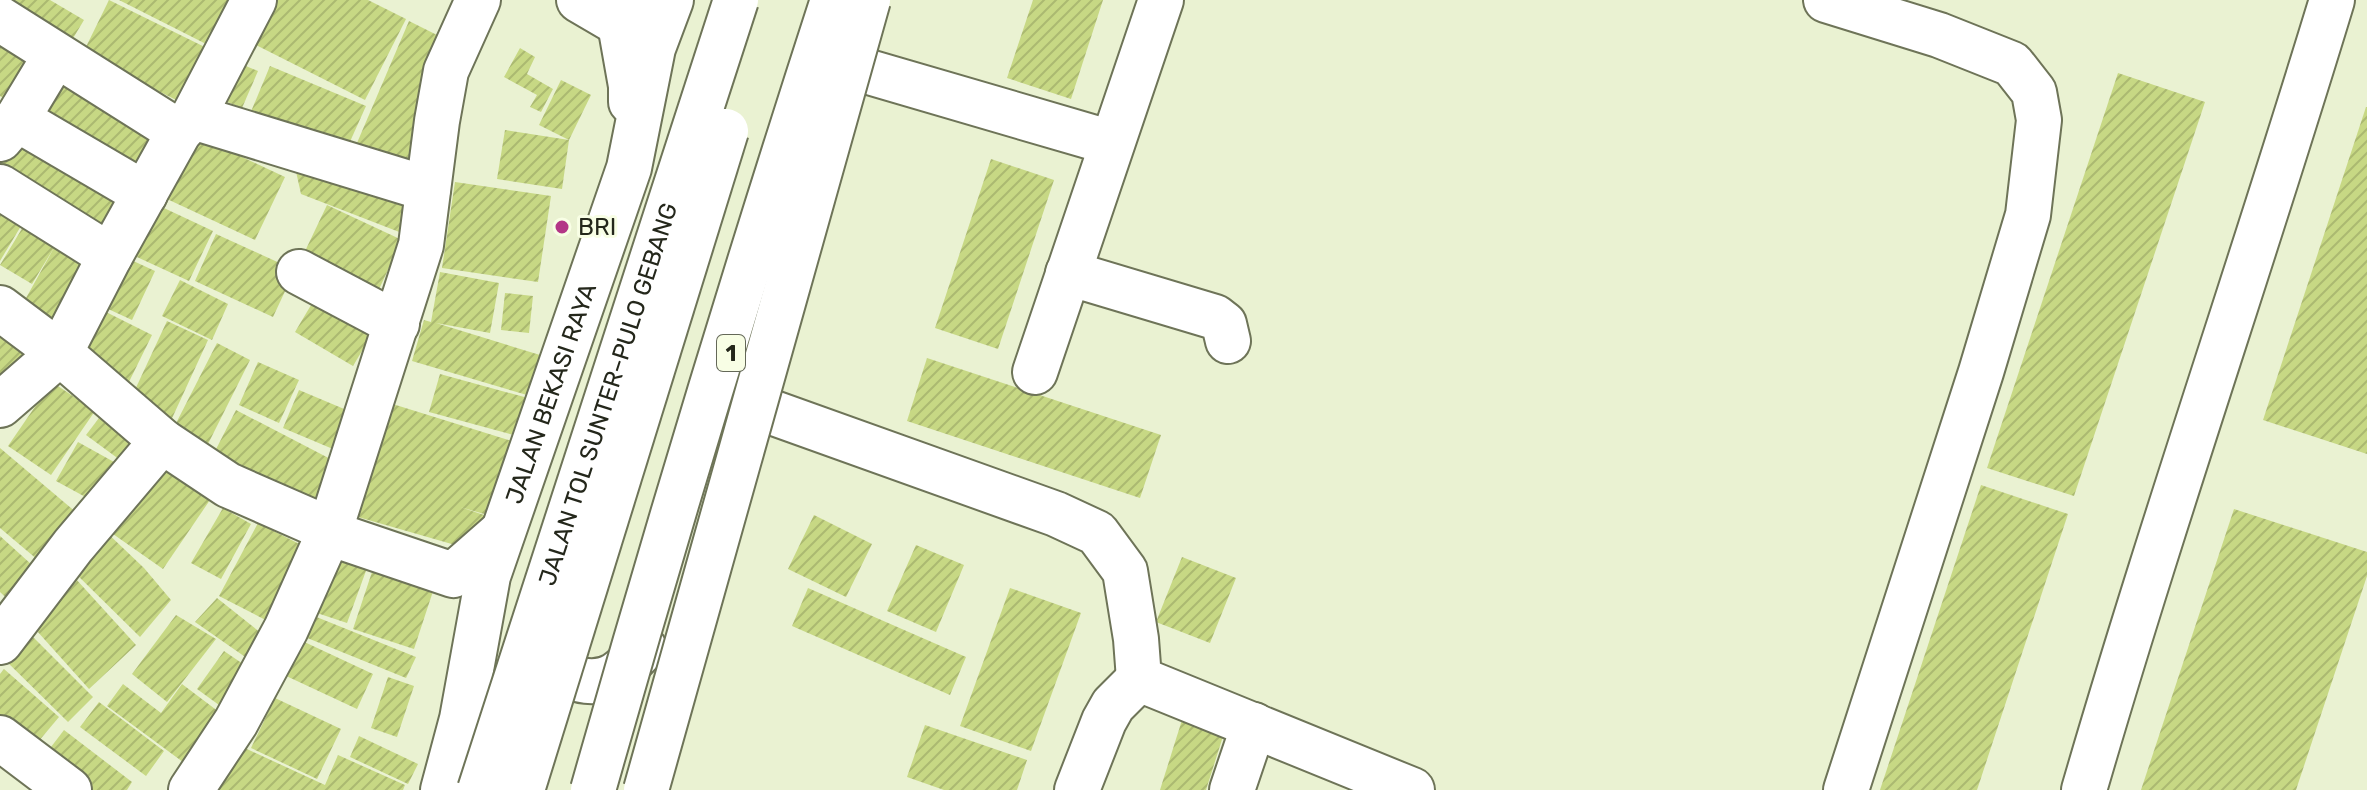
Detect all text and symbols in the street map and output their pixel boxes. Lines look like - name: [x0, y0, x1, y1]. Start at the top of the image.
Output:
- street label: JALAN TOL SUNTER–PULO GEBANG: [533, 199, 683, 589]
- place label: BRI: [578, 213, 616, 241]
- marker: BRI: [553, 218, 571, 236]
- street label: JALAN BEKASI RAYA: [500, 279, 602, 507]
- road number: 1: [717, 335, 745, 371]

